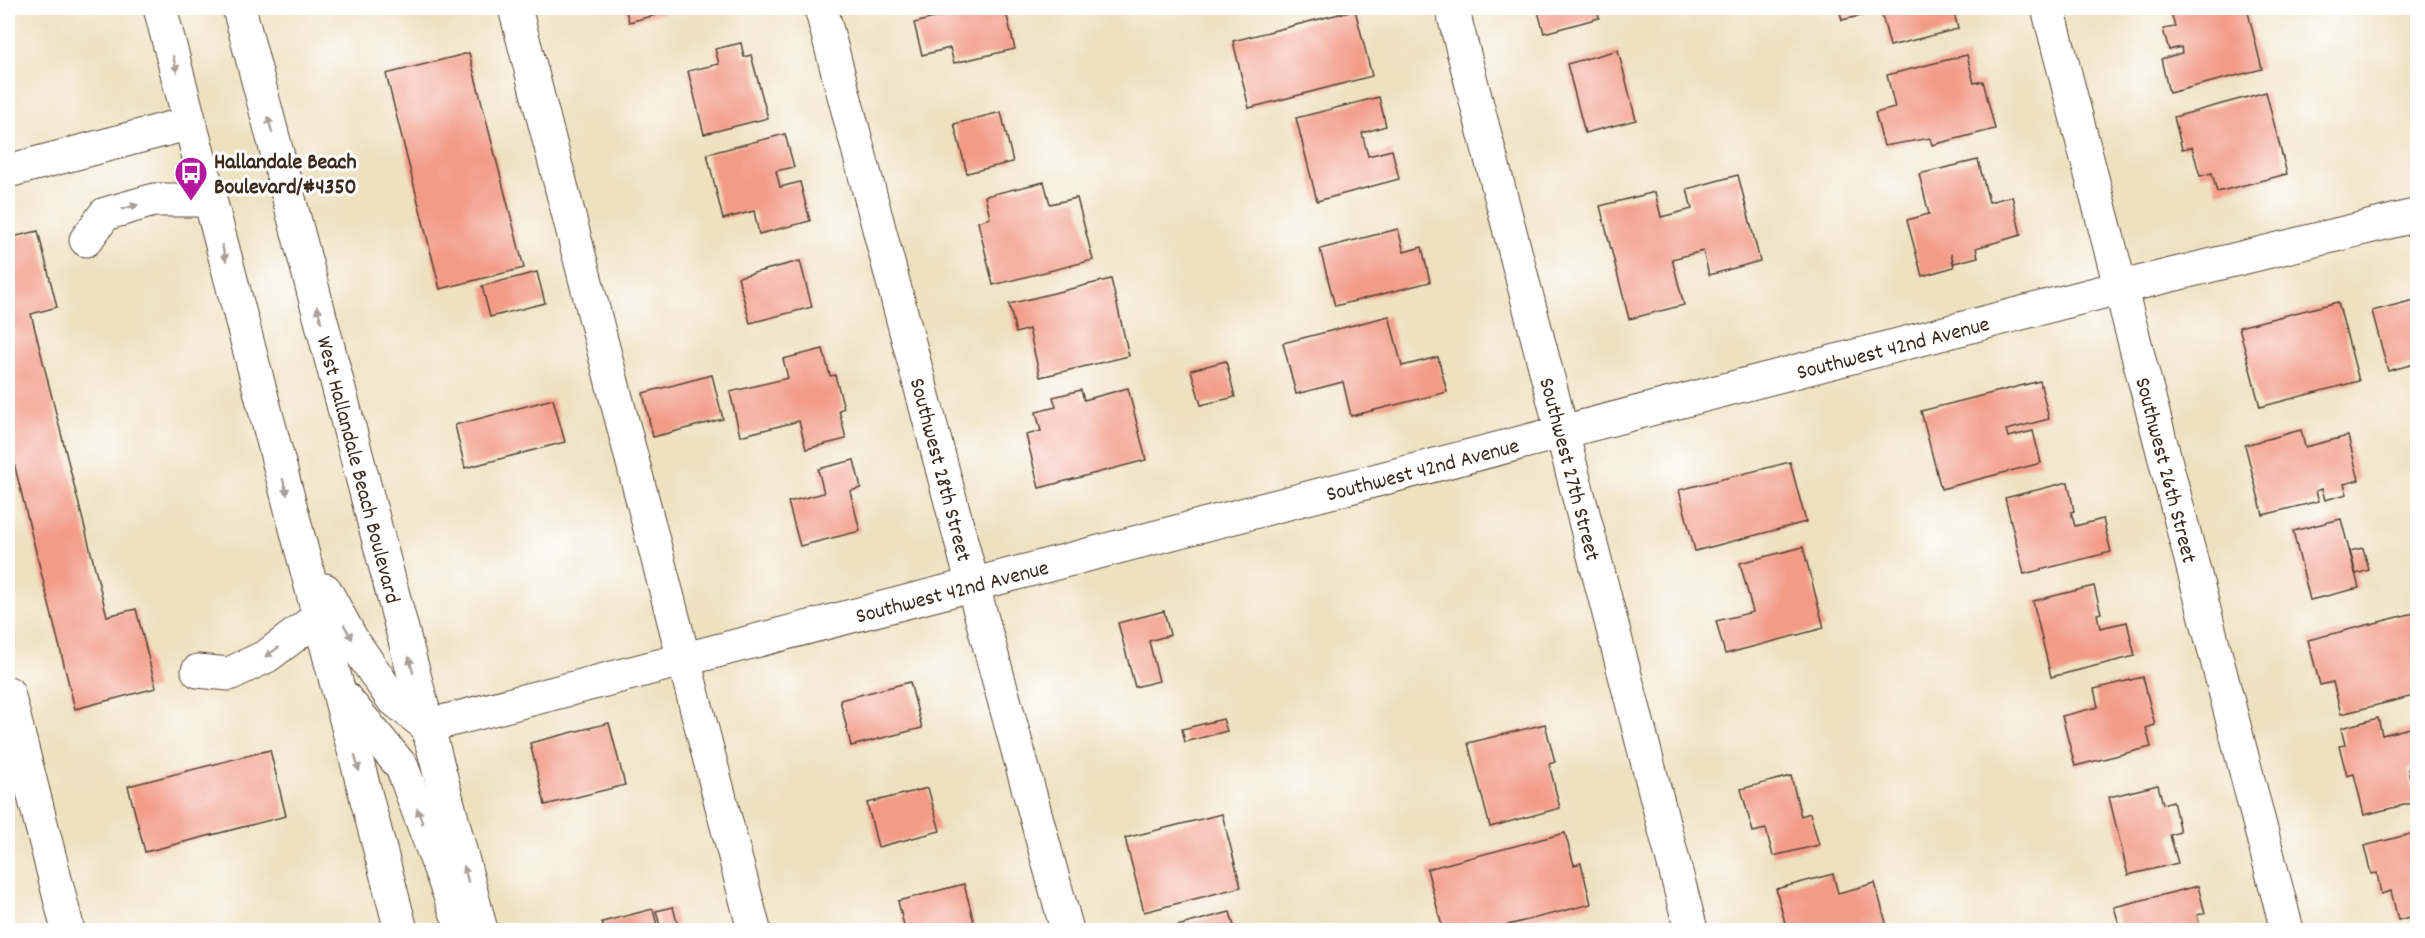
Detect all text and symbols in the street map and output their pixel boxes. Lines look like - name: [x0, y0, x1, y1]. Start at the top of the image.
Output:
- one-way arrow: [171, 55, 180, 73]
- one-way arrow: [264, 116, 274, 134]
- place label: Hallandale Beach Boulevard/#4350: [214, 148, 357, 204]
- bus stop icon: Hallandale Beach Boulevard/#4350: [173, 155, 209, 202]
- one-way arrow: [121, 201, 139, 211]
- one-way arrow: [219, 244, 229, 262]
- one-way arrow: [314, 305, 323, 323]
- street label: Southwest 42nd Avenue: [1794, 310, 1993, 390]
- street label: West Hallandale Beach Boulevard: [307, 333, 407, 607]
- street label: Southwest 26th Street: [2125, 374, 2203, 567]
- street label: Southwest 28th Street: [900, 375, 978, 565]
- street label: Southwest 27th Street: [1529, 375, 1607, 565]
- street label: Southwest 42nd Avenue: [1323, 432, 1523, 511]
- one-way arrow: [280, 478, 290, 496]
- street label: Southwest 42nd Avenue: [853, 554, 1052, 633]
- one-way arrow: [343, 623, 353, 640]
- one-way arrow: [264, 646, 280, 657]
- one-way arrow: [406, 656, 416, 674]
- one-way arrow: [352, 753, 362, 772]
- one-way arrow: [415, 807, 425, 825]
- one-way arrow: [460, 865, 470, 883]

